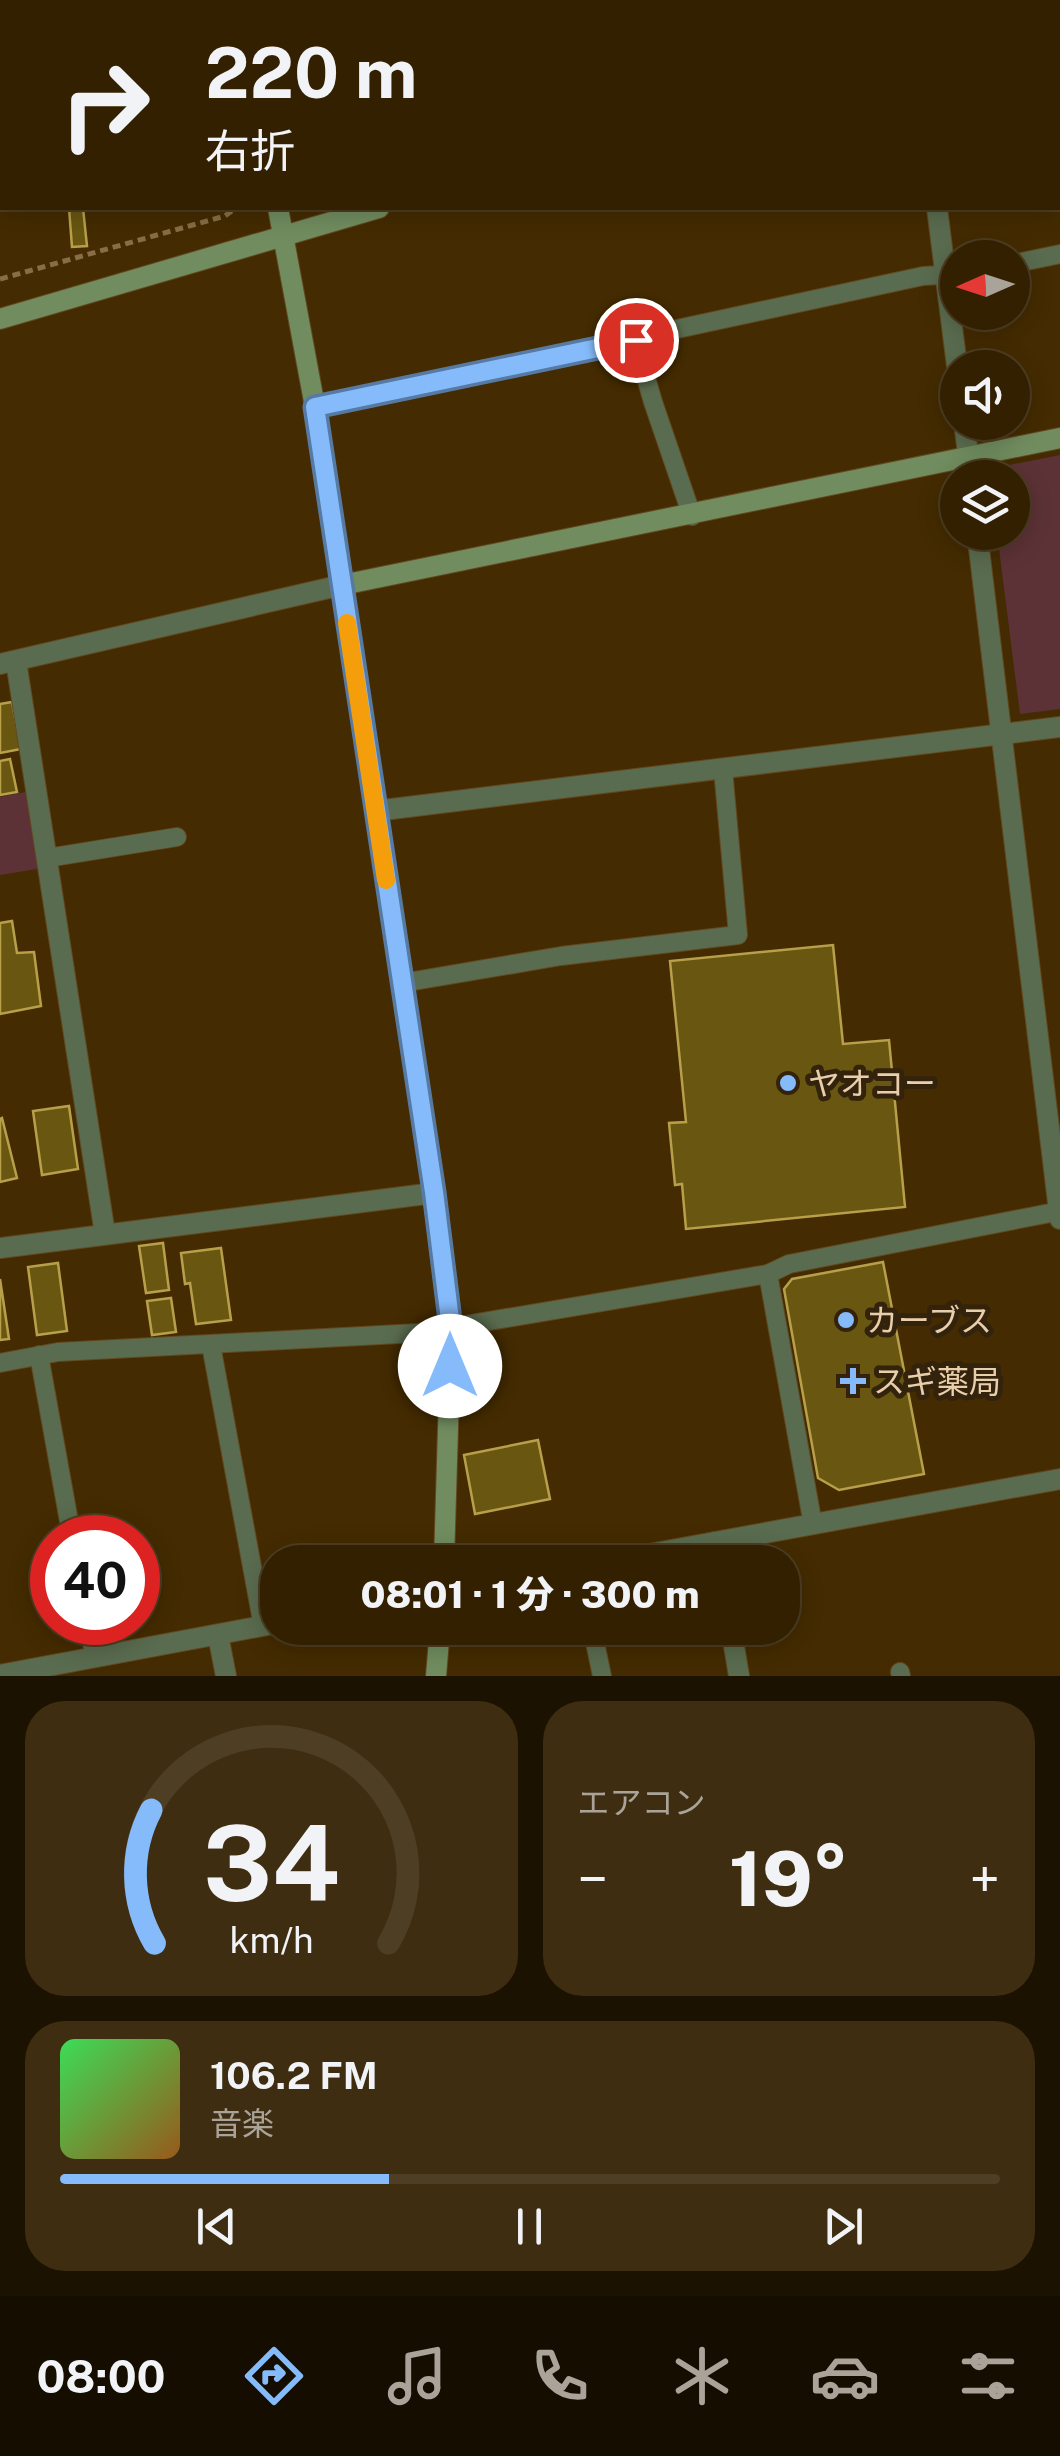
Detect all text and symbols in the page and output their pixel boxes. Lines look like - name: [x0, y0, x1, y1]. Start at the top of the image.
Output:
- text: 220 m: [205, 31, 418, 114]
- icon: right: [40, 40, 170, 170]
- text: 右折: [205, 124, 295, 177]
- north arrow: [940, 240, 1030, 330]
- map controls: [940, 240, 1030, 550]
- pin: [594, 298, 679, 383]
- icon: arrive: [609, 313, 664, 368]
- button: sound: [940, 350, 1030, 440]
- button: layers: [940, 460, 1030, 550]
- place label: ヤオコー: [808, 1065, 936, 1102]
- marker: ヤオコー: [777, 1072, 799, 1094]
- place label: カーブス: [866, 1302, 992, 1339]
- marker: カーブス: [835, 1309, 857, 1331]
- position arrow: [398, 1314, 502, 1418]
- place label: スギ薬局: [873, 1363, 1001, 1400]
- marker: スギ薬局: [842, 1370, 864, 1392]
- speed limit sign: 40: [30, 1515, 160, 1645]
- text: 08:01 · 1 分 · 300 m: [361, 1572, 700, 1617]
- text: エアコン: [578, 1784, 706, 1821]
- text: 34: [203, 1802, 340, 1924]
- text: 19°: [729, 1835, 848, 1923]
- text: −: [578, 1847, 608, 1911]
- text: +: [970, 1847, 1000, 1911]
- text: km/h: [229, 1919, 313, 1961]
- text: 106.2 FM: [210, 2053, 378, 2098]
- text: 音楽: [210, 2105, 274, 2142]
- icon: previous: [189, 2199, 244, 2254]
- icon: pause: [502, 2199, 557, 2254]
- icon: next: [816, 2199, 871, 2254]
- icon: directions: [239, 2341, 309, 2411]
- icon: music: [382, 2341, 452, 2411]
- icon: phone: [525, 2341, 595, 2411]
- icon: climate: [667, 2341, 737, 2411]
- icon: car: [810, 2341, 880, 2411]
- icon: filters: [953, 2341, 1023, 2411]
- text: 08:00: [36, 2350, 166, 2403]

